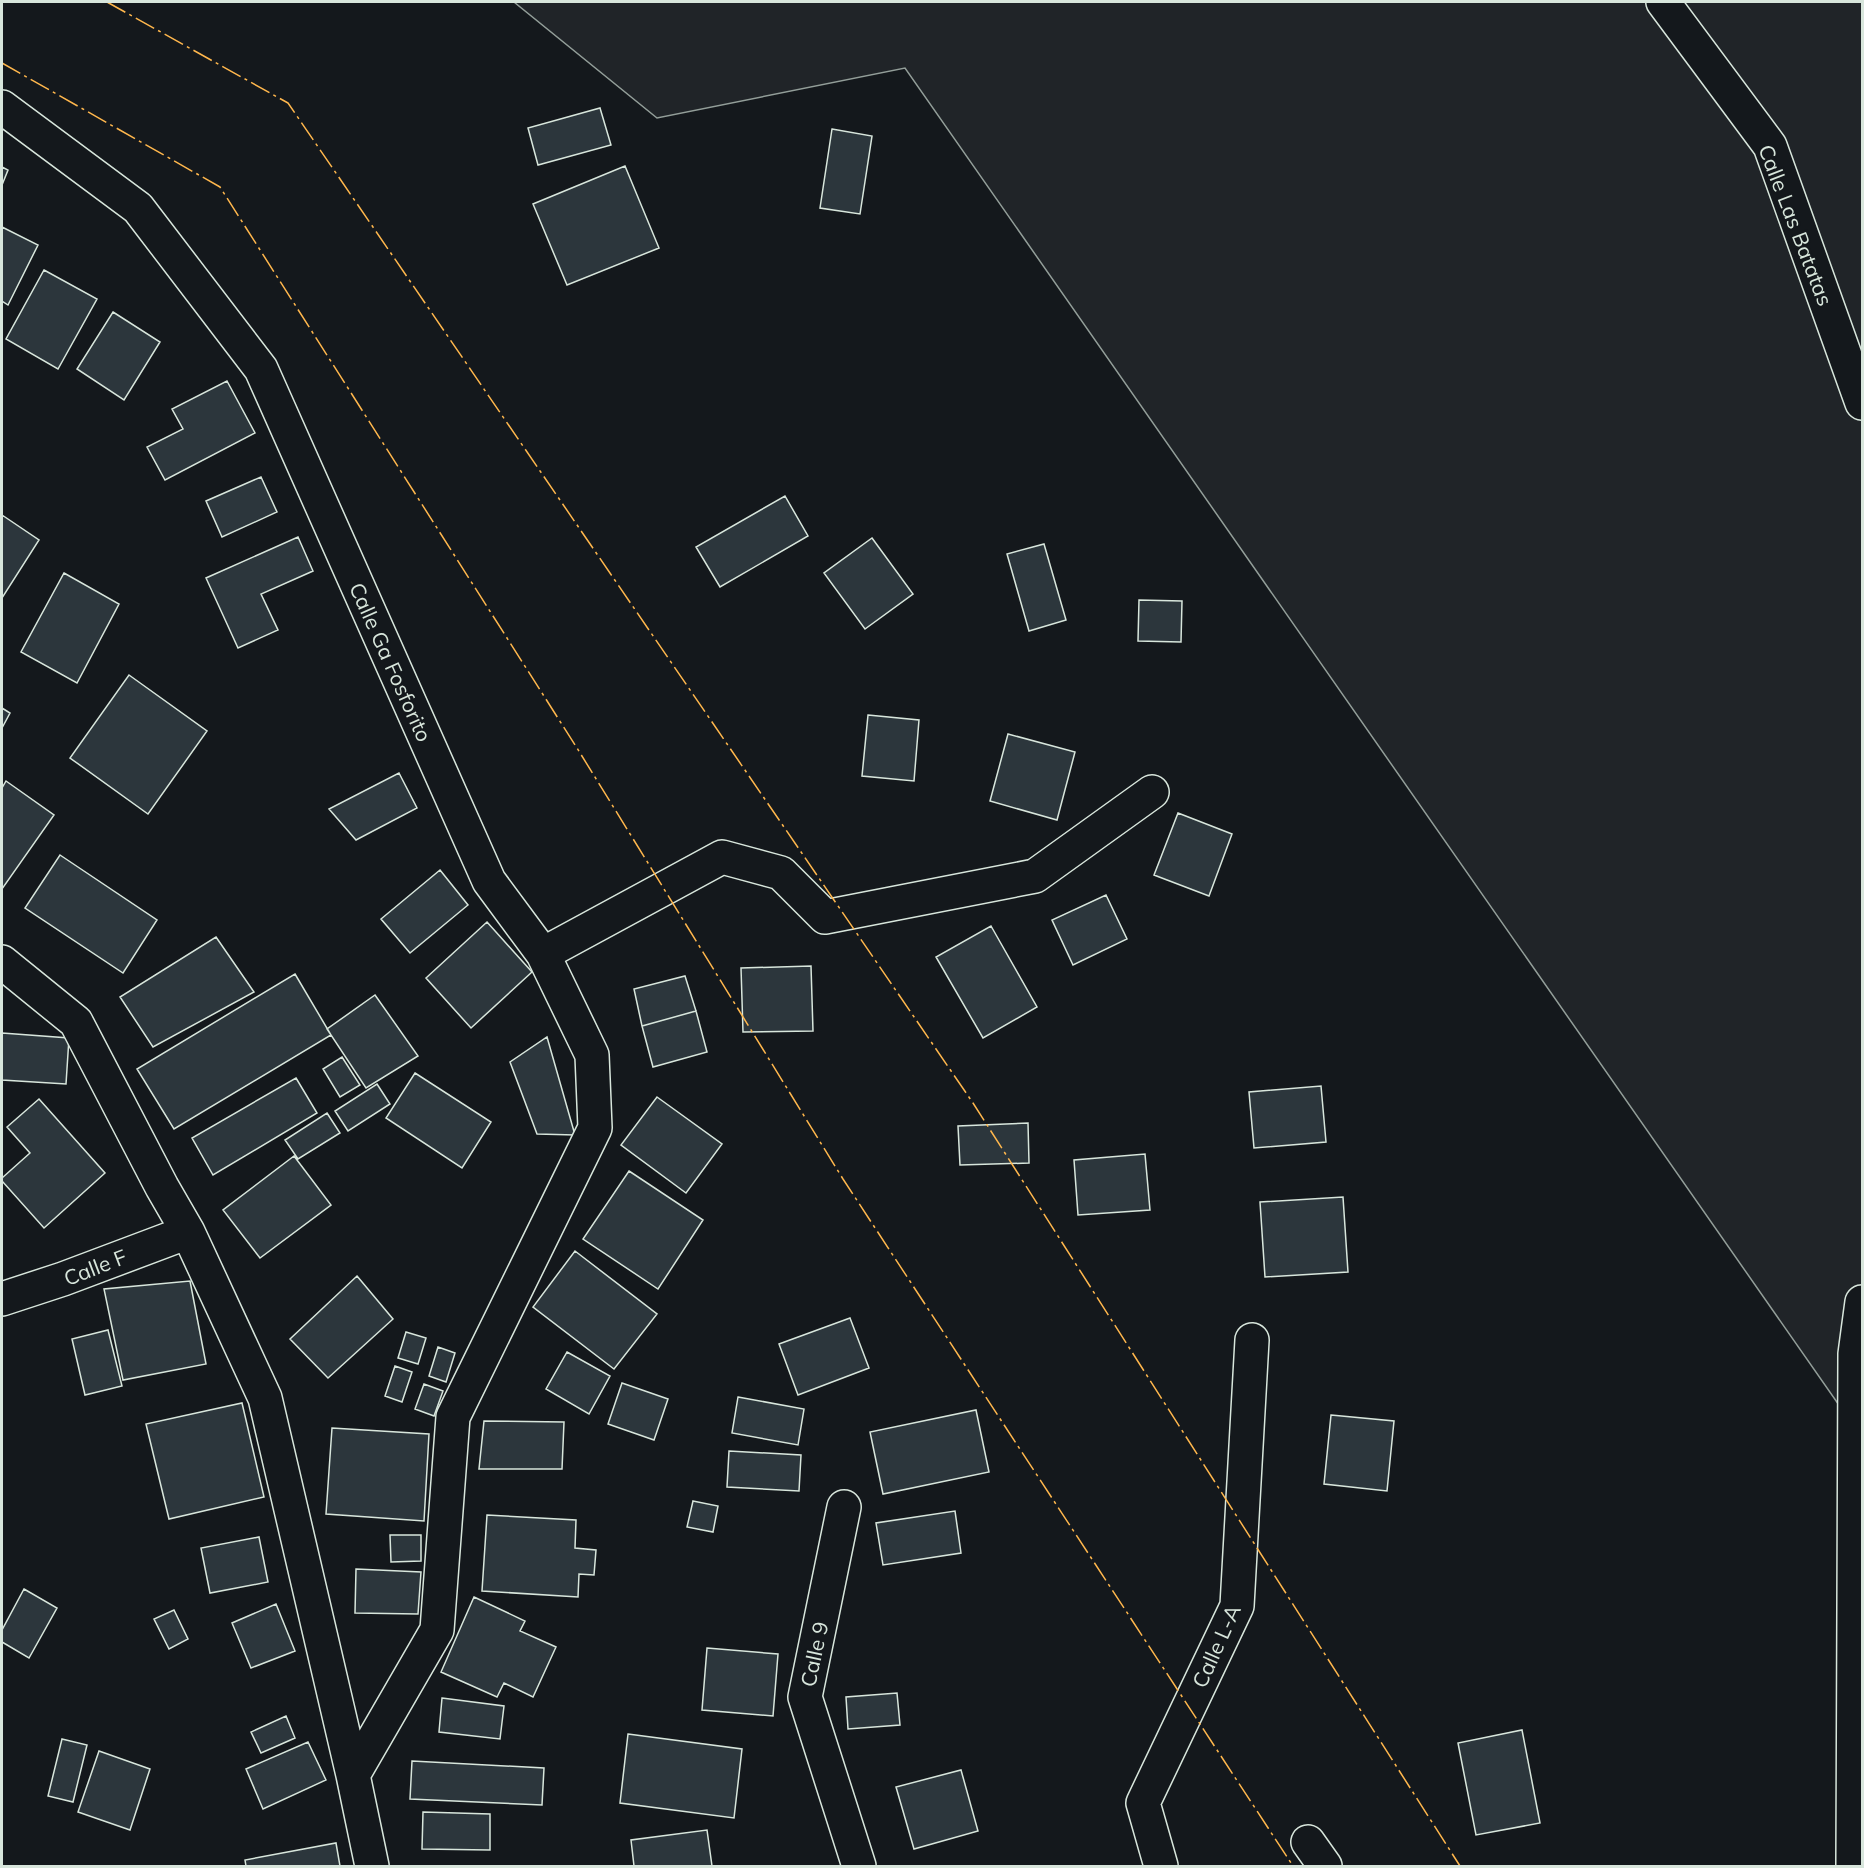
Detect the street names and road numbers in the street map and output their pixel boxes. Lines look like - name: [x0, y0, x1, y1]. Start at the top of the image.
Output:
- street label: Calle Las Batatas: [1753, 141, 1839, 309]
- street label: Calle Ga Fosforito: [344, 578, 438, 746]
- street label: Calle F: [60, 1243, 130, 1291]
- street label: Calle L-A: [1186, 1600, 1246, 1692]
- street label: Calle 9: [794, 1619, 834, 1689]

